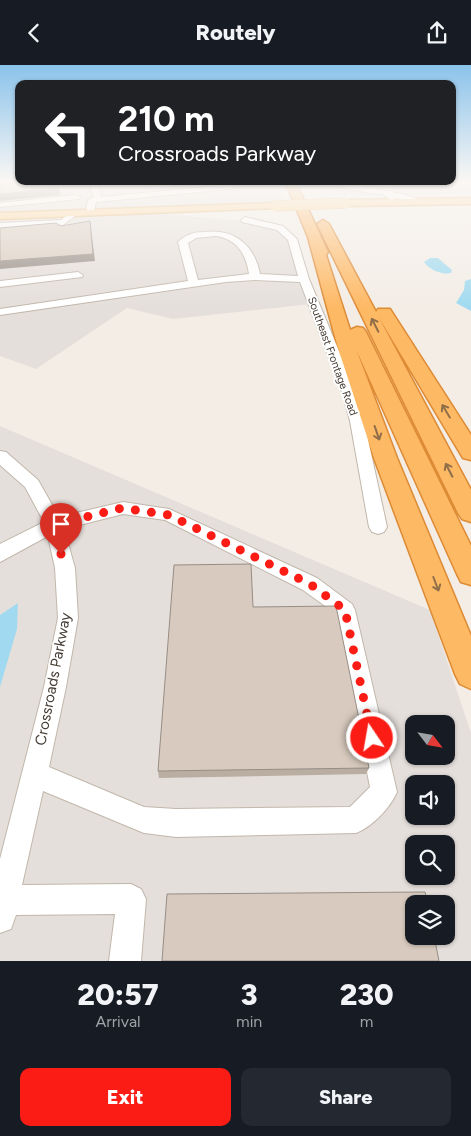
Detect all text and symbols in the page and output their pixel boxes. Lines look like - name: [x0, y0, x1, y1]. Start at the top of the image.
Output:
- icon: back: [20, 19, 48, 47]
- text: Routely: [196, 19, 275, 46]
- icon: share: [423, 19, 451, 47]
- text: 210 m: [118, 98, 215, 140]
- icon: left: [35, 100, 100, 165]
- text: Crossroads Parkway: [118, 140, 316, 167]
- street label: Southeast Frontage Road: [305, 295, 360, 417]
- one-way arrow: [370, 318, 379, 333]
- one-way arrow: [440, 404, 451, 418]
- one-way arrow: [373, 425, 382, 440]
- one-way arrow: [444, 463, 453, 478]
- pin: [40, 503, 82, 554]
- icon: arrive: [47, 510, 75, 538]
- one-way arrow: [432, 577, 441, 592]
- street label: Crossroads Parkway: [31, 611, 75, 747]
- position arrow: [345, 711, 397, 763]
- north arrow: [405, 715, 455, 765]
- map controls: [405, 715, 455, 945]
- button: sound: [405, 775, 455, 825]
- button: search: [405, 835, 455, 885]
- button: layers: [405, 895, 455, 945]
- text: 20:57: [77, 976, 159, 1013]
- text: 3: [241, 976, 258, 1013]
- text: 230: [340, 976, 394, 1013]
- text: Arrival: [95, 1012, 141, 1031]
- text: min: [236, 1012, 262, 1031]
- text: m: [360, 1012, 373, 1031]
- button: Exit: [20, 1068, 231, 1126]
- button: Share: [241, 1068, 451, 1126]

